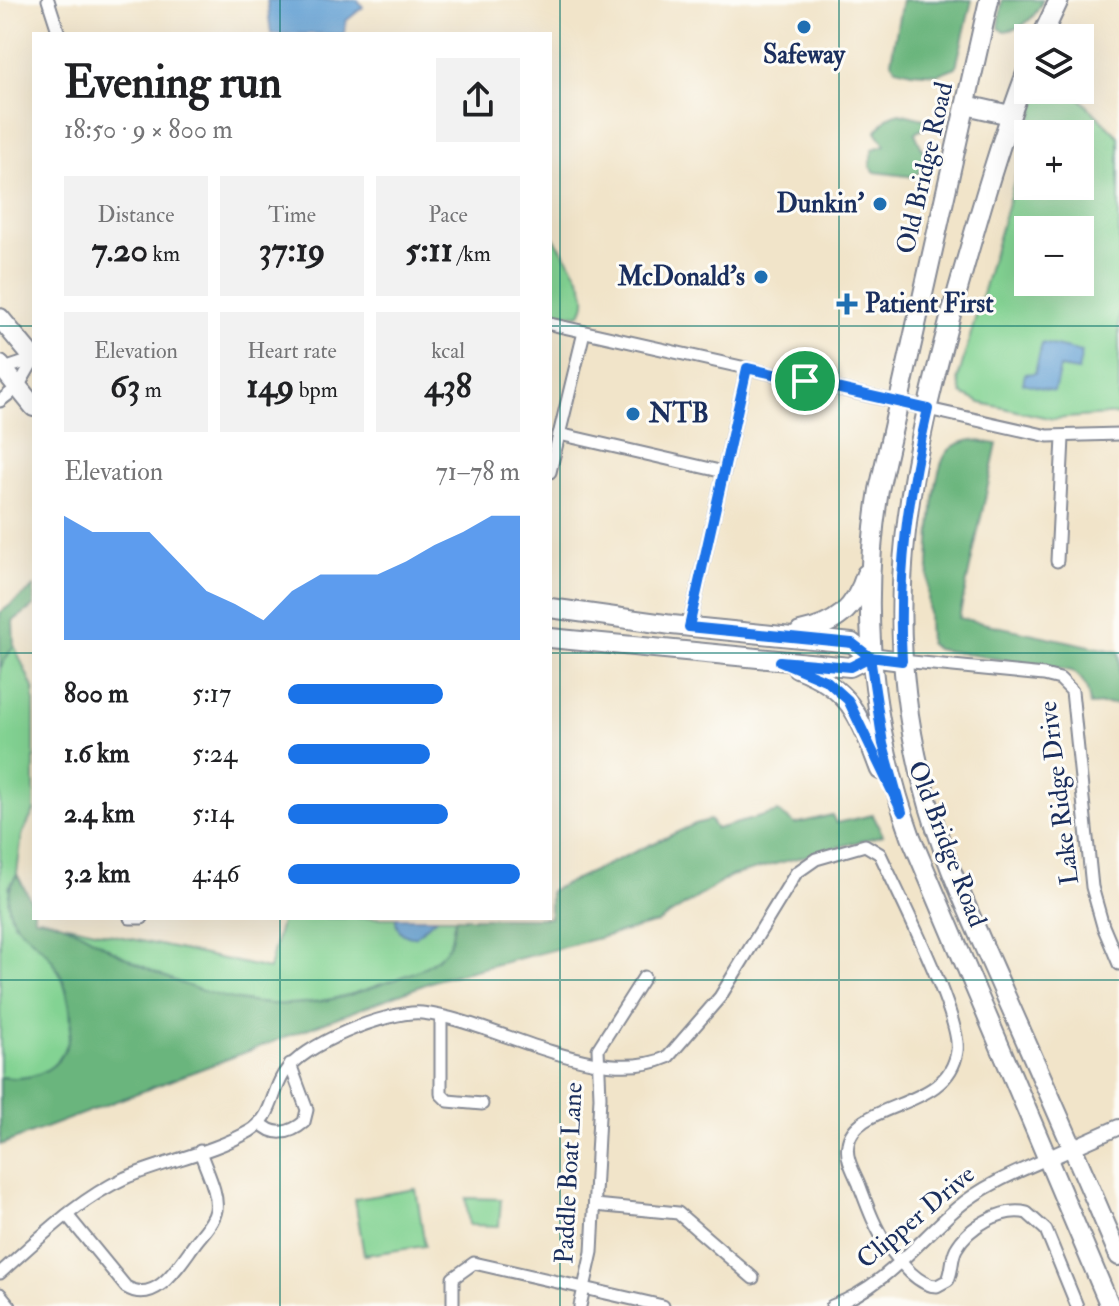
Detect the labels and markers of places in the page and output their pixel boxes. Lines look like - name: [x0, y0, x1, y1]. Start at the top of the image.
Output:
- marker: Safeway: [795, 18, 813, 36]
- place label: Safeway: [763, 39, 847, 72]
- place label: Dunkin': [777, 188, 864, 220]
- marker: Dunkin': [871, 195, 889, 213]
- place label: McDonald's: [617, 261, 745, 293]
- marker: McDonald's: [752, 268, 770, 286]
- place label: Patient First: [865, 288, 994, 320]
- marker: Patient First: [836, 293, 858, 315]
- pin: [771, 347, 839, 415]
- place label: NTB: [648, 398, 709, 430]
- marker: NTB: [624, 405, 642, 423]

